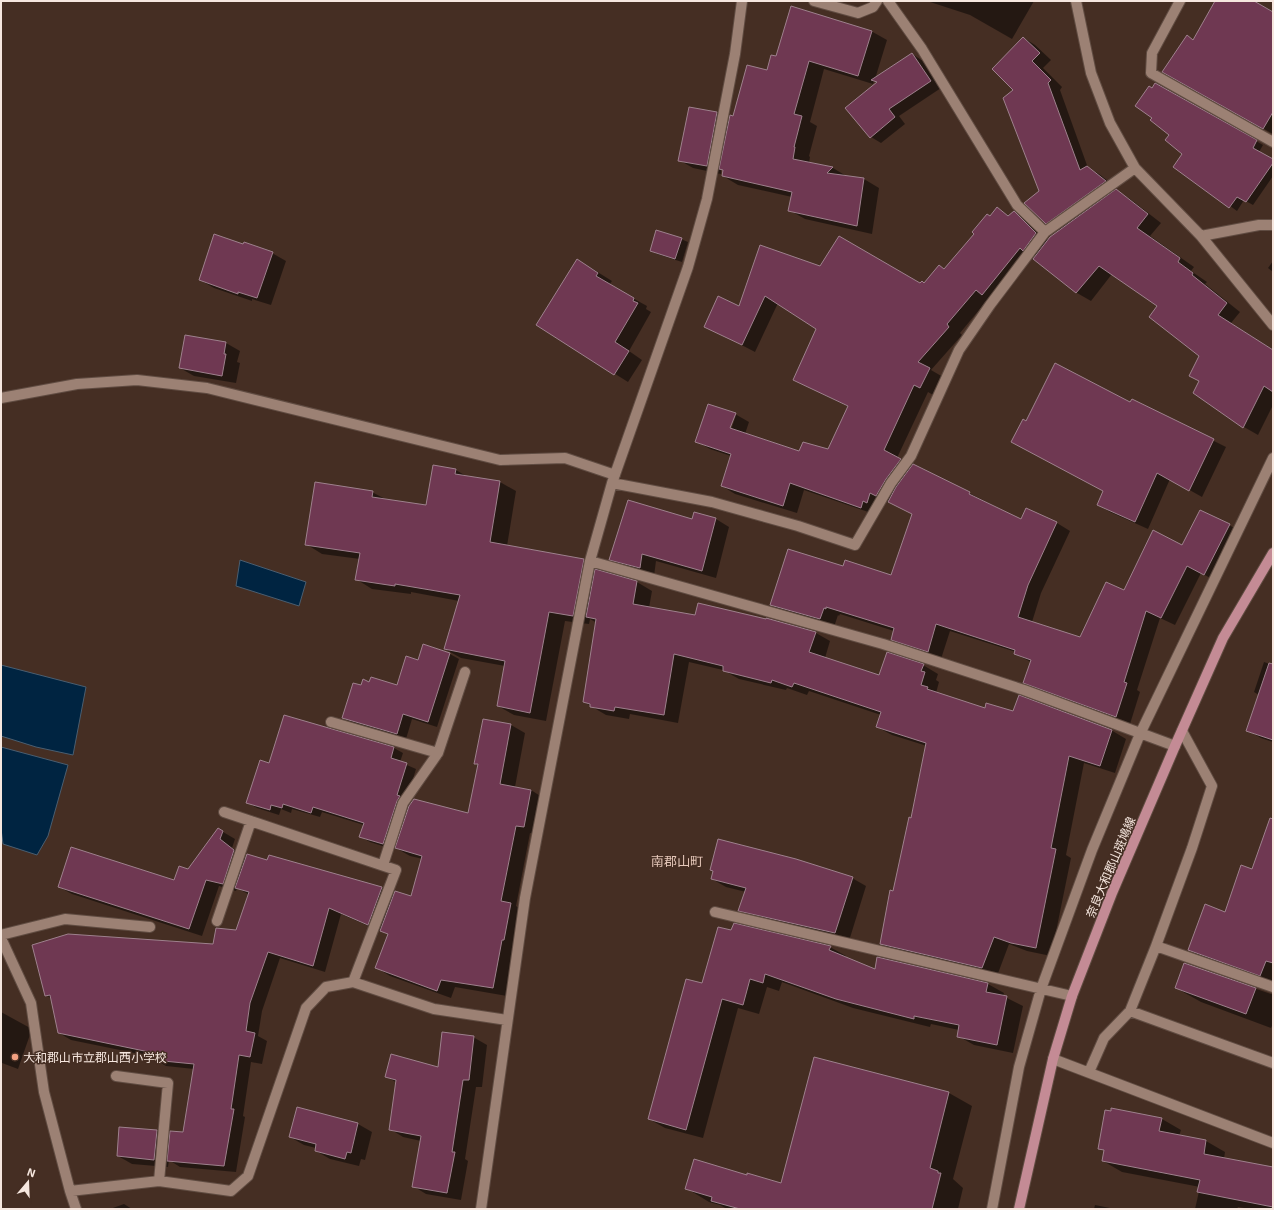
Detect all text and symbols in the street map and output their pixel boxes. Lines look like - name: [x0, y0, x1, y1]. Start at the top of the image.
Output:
- street label: 奈良大和郡山斑鳩線: [1082, 815, 1138, 919]
- district label: 南郡山町: [651, 853, 703, 869]
- place label: 大和郡山市立郡山西小学校: [23, 1050, 167, 1064]
- marker: 大和郡山市立郡山西小学校: [10, 1052, 20, 1062]
- north arrow: [8, 1162, 48, 1202]
- text: N: [26, 1165, 37, 1180]

